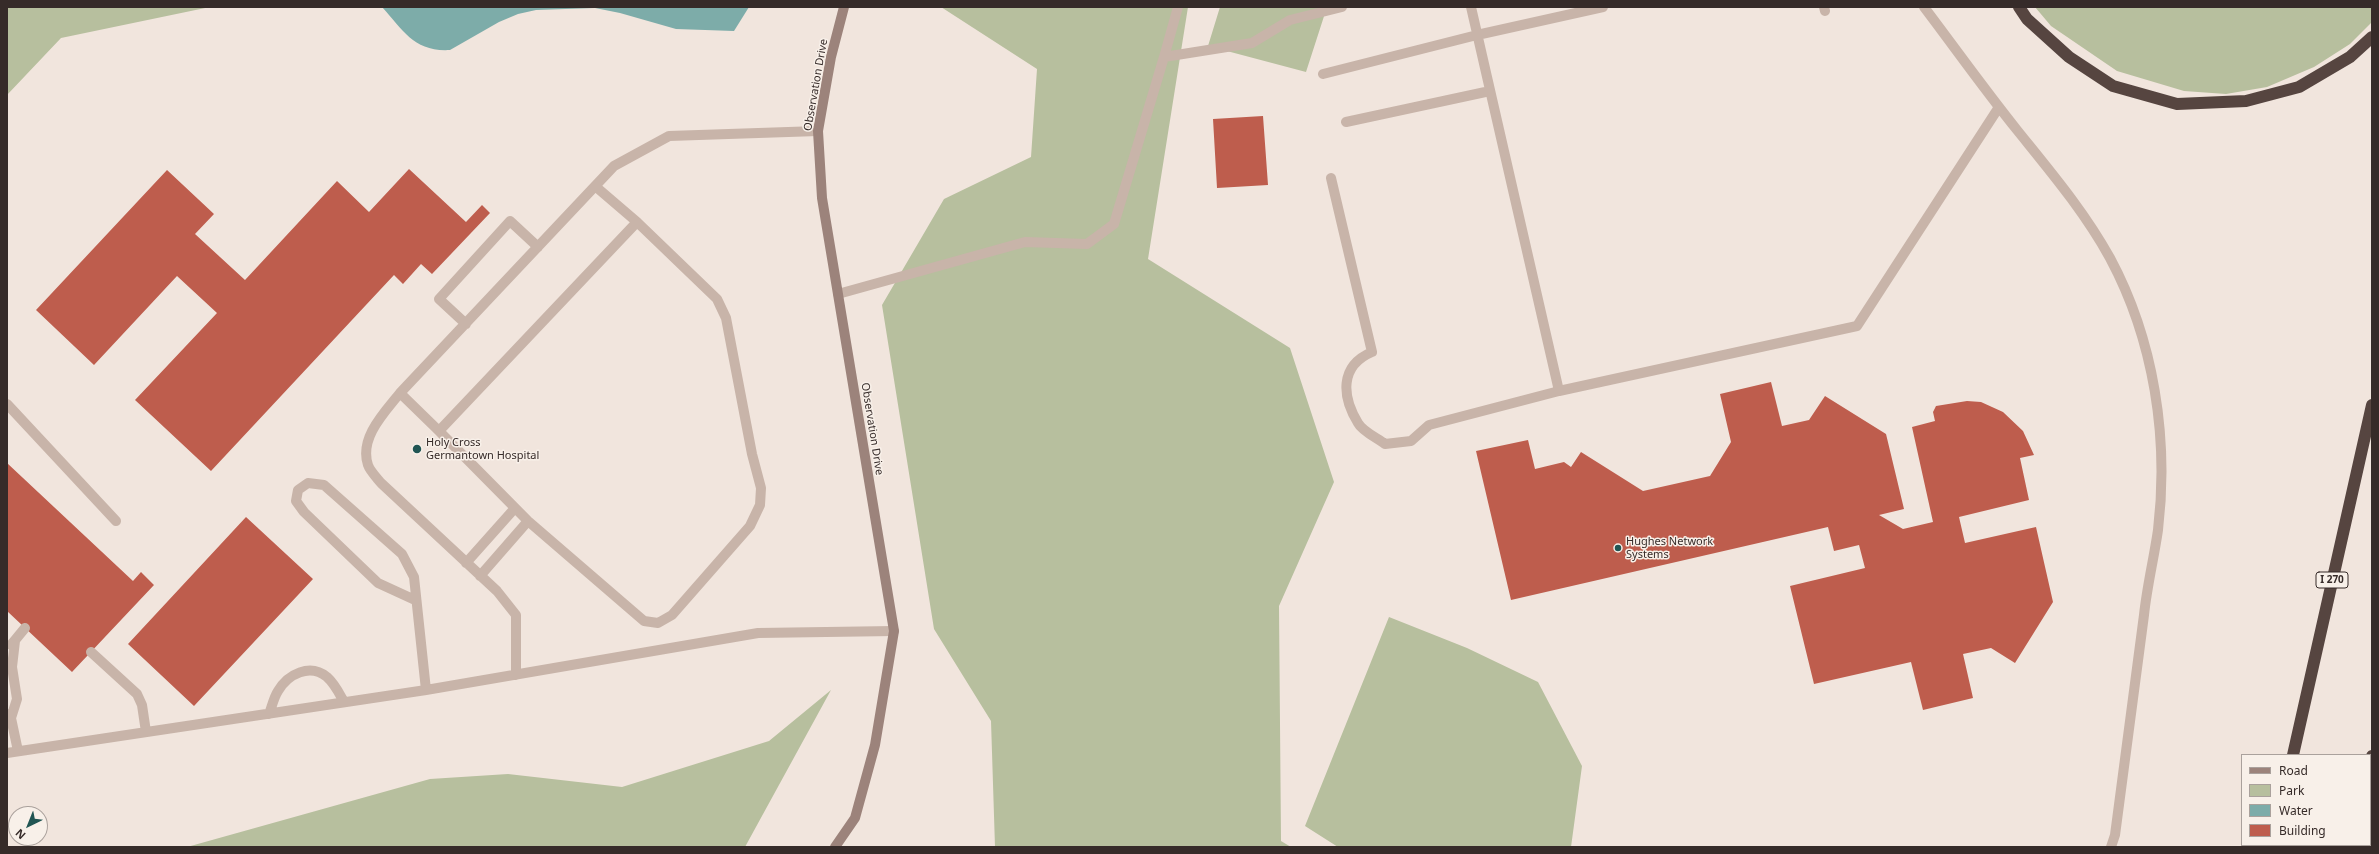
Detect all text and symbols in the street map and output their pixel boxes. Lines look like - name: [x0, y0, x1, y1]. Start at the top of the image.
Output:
- street label: Observation Drive: [801, 38, 831, 132]
- street label: Observation Drive: [858, 382, 886, 476]
- place label: Holy Cross Germantown Hospital: [426, 436, 539, 462]
- marker: Holy Cross Germantown Hospital: [411, 443, 423, 455]
- place label: Hughes Network Systems: [1626, 535, 1713, 561]
- marker: Hughes Network Systems: [1613, 543, 1623, 553]
- road number: I 270: [2316, 572, 2348, 588]
- legend: [2241, 754, 2371, 846]
- text: Road: [2279, 762, 2308, 779]
- text: Park: [2279, 782, 2304, 799]
- text: Water: [2279, 802, 2313, 819]
- north arrow: [8, 806, 48, 846]
- text: Building: [2279, 822, 2326, 839]
- text: N: [12, 826, 29, 843]

